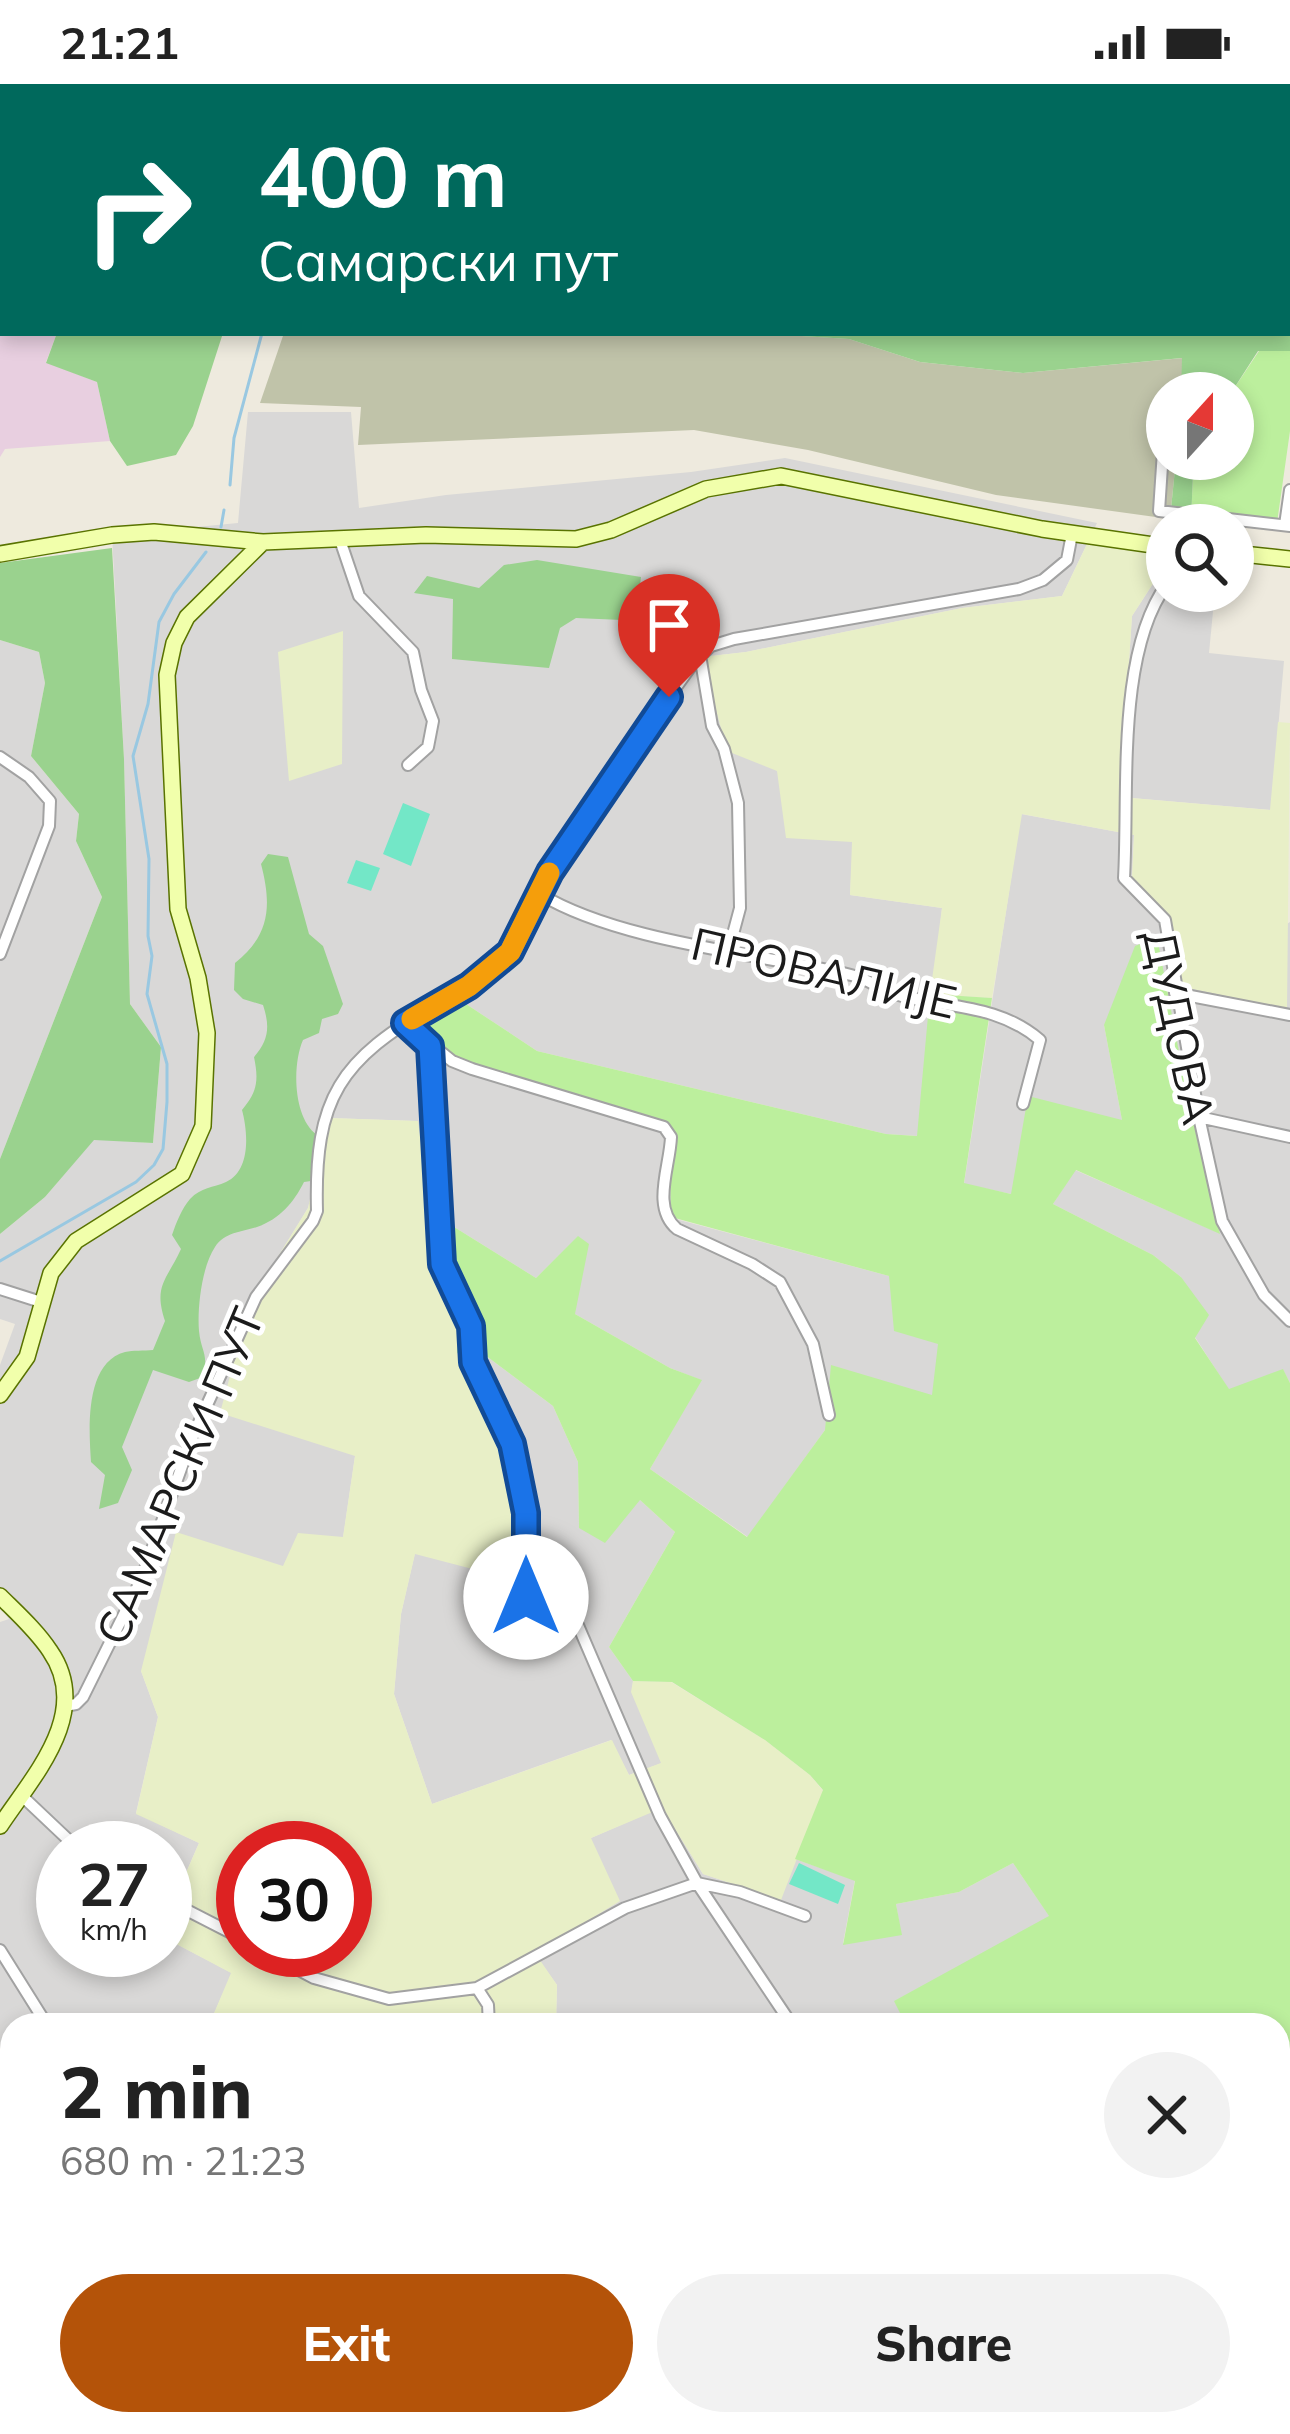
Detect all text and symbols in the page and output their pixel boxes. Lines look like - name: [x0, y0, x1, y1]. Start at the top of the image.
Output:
- text: 21:21: [60, 14, 179, 70]
- text: 400 m: [258, 123, 508, 228]
- icon: right: [60, 132, 216, 288]
- text: Самарски пут: [258, 227, 618, 295]
- north arrow: [1146, 372, 1254, 480]
- map controls: [1146, 372, 1254, 612]
- button: search: [1146, 504, 1254, 612]
- pin: [618, 574, 720, 697]
- icon: arrive: [636, 592, 702, 658]
- street label: ПРОВАЛИЈЕ: [686, 914, 962, 1030]
- street label: ДУДОВА: [1132, 924, 1228, 1129]
- street label: САМАРСКИ ПУТ: [83, 1299, 275, 1653]
- position arrow: [463, 1534, 589, 1660]
- speed limit sign: 30: [216, 1821, 372, 1977]
- text: 27: [78, 1846, 150, 1921]
- text: km/h: [80, 1910, 148, 1948]
- text: 2 min: [60, 2046, 253, 2136]
- button: close: [1104, 2052, 1230, 2178]
- text: 680 m · 21:23: [60, 2136, 306, 2185]
- button: Exit: [60, 2274, 633, 2412]
- button: Share: [657, 2274, 1230, 2412]

